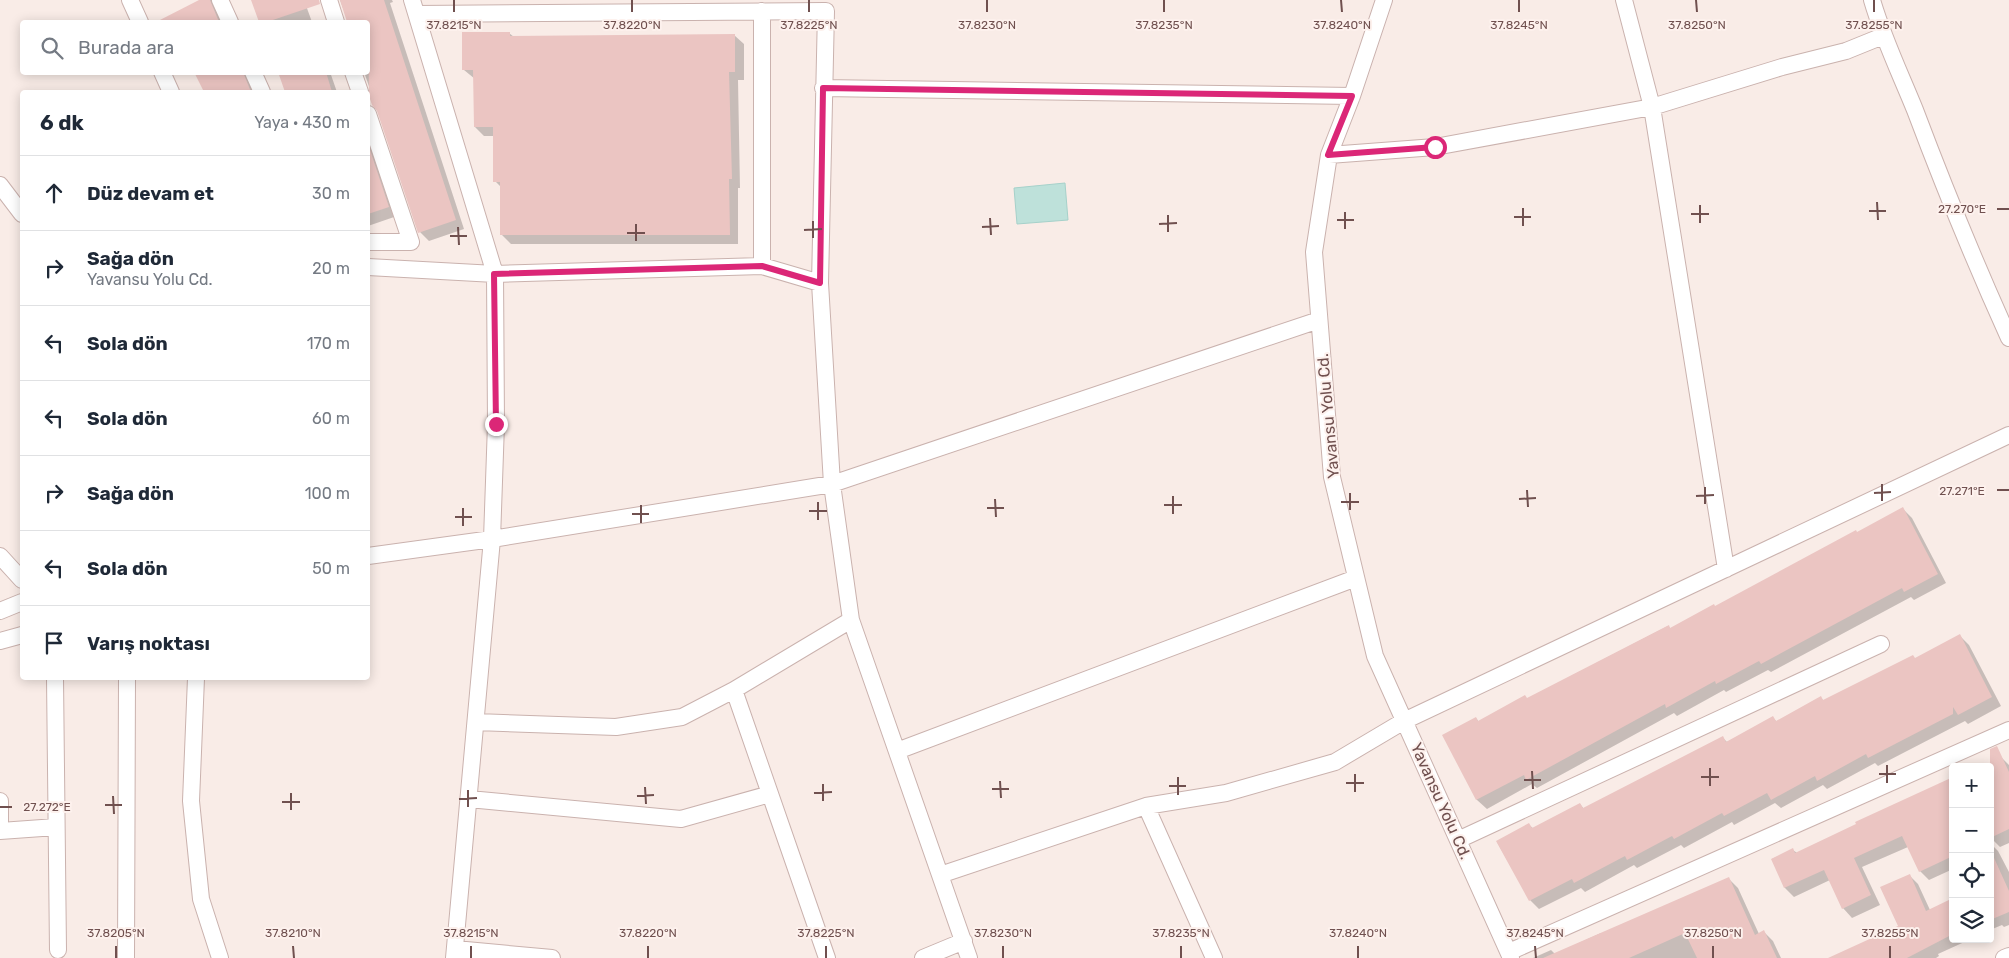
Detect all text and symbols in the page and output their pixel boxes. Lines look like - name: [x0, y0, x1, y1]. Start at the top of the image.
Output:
- text: 37.8215°N: [426, 18, 482, 32]
- text: 37.8220°N: [603, 18, 661, 32]
- text: 37.8225°N: [780, 18, 838, 32]
- text: 37.8230°N: [958, 18, 1016, 32]
- text: 37.8235°N: [1135, 18, 1193, 32]
- text: 37.8240°N: [1313, 18, 1371, 32]
- text: 37.8245°N: [1490, 18, 1548, 32]
- text: 37.8250°N: [1668, 18, 1726, 32]
- text: 37.8255°N: [1845, 18, 1903, 32]
- search box: [20, 20, 370, 75]
- icon: search: [38, 34, 66, 62]
- text: Burada ara: [78, 36, 174, 59]
- text: 6 dk: [40, 110, 84, 135]
- text: Yaya · 430 m: [254, 113, 350, 132]
- route start: [1424, 136, 1447, 159]
- icon: ahead: [40, 179, 68, 207]
- text: Düz devam et: [87, 182, 214, 205]
- text: 30 m: [312, 184, 350, 203]
- text: 27.270°E: [1938, 202, 1986, 216]
- text: Sağa dön: [87, 247, 174, 270]
- icon: right: [40, 254, 68, 282]
- text: 20 m: [312, 259, 350, 278]
- text: Yavansu Yolu Cd.: [87, 270, 213, 289]
- icon: left: [40, 329, 68, 357]
- text: Sola dön: [87, 332, 168, 355]
- text: 170 m: [307, 334, 350, 353]
- street label: Yavansu Yolu Cd.: [1313, 353, 1343, 479]
- icon: left: [40, 404, 68, 432]
- text: Sola dön: [87, 407, 168, 430]
- text: 60 m: [312, 409, 350, 428]
- route end: [485, 413, 508, 436]
- icon: right: [40, 479, 68, 507]
- text: Sağa dön: [87, 482, 174, 505]
- text: 100 m: [305, 484, 350, 503]
- text: 27.271°E: [1939, 484, 1985, 498]
- icon: left: [40, 554, 68, 582]
- text: Sola dön: [87, 557, 168, 580]
- text: 50 m: [312, 559, 350, 578]
- icon: arrive: [40, 629, 68, 657]
- text: Varış noktası: [87, 632, 210, 655]
- street label: Yavansu Yolu Cd.: [1407, 740, 1475, 862]
- map controls: [1949, 763, 1994, 943]
- button: +: [1949, 763, 1994, 808]
- text: 27.272°E: [23, 800, 71, 814]
- button: −: [1949, 808, 1994, 853]
- button: locate: [1949, 853, 1994, 898]
- button: layers: [1949, 898, 1994, 943]
- text: 37.8205°N: [87, 926, 145, 940]
- text: 37.8210°N: [265, 926, 321, 940]
- text: 37.8215°N: [443, 926, 499, 940]
- text: 37.8220°N: [619, 926, 677, 940]
- text: 37.8225°N: [797, 926, 855, 940]
- text: 37.8230°N: [974, 926, 1032, 940]
- text: 37.8235°N: [1152, 926, 1210, 940]
- text: 37.8240°N: [1329, 926, 1387, 940]
- text: 37.8245°N: [1506, 926, 1564, 940]
- text: 37.8250°N: [1684, 926, 1742, 940]
- text: 37.8255°N: [1861, 926, 1919, 940]

